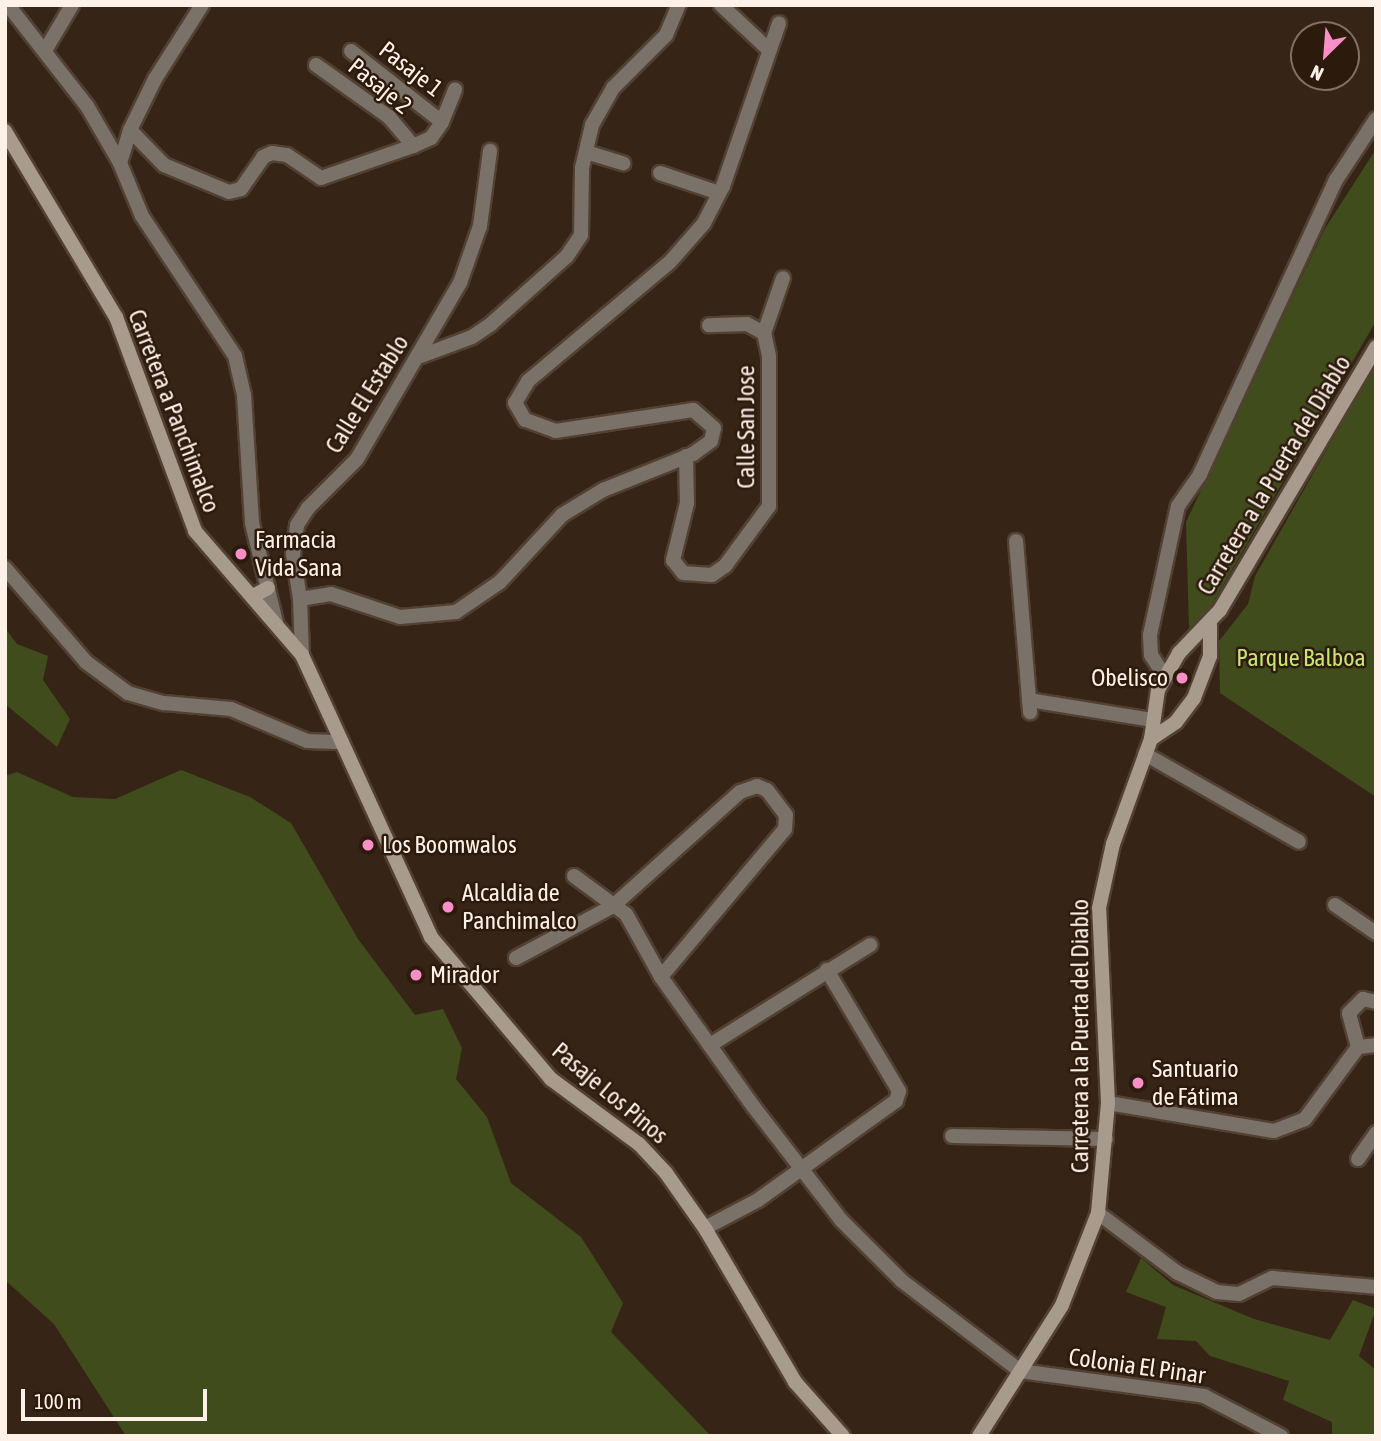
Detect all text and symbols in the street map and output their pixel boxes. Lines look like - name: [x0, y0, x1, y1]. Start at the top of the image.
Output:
- north arrow: [1290, 21, 1360, 91]
- street label: Pasaje 1: [373, 35, 449, 103]
- street label: Pasaje 2: [343, 52, 417, 120]
- text: N: [1307, 61, 1327, 86]
- street label: Carretera a Panchimalco: [122, 306, 226, 516]
- street label: Calle El Establo: [319, 330, 415, 458]
- street label: Carretera a la Puerta del Diablo: [1191, 350, 1357, 600]
- street label: Calle San Jose: [732, 365, 760, 489]
- place label: Farmacia Vida Sana: [255, 526, 342, 582]
- marker: Farmacia Vida Sana: [233, 546, 249, 562]
- park label: Parque Balboa: [1236, 644, 1366, 672]
- place label: Obelisco: [1091, 664, 1168, 692]
- marker: Obelisco: [1174, 670, 1190, 686]
- place label: Los Boomwalos: [382, 831, 517, 859]
- marker: Los Boomwalos: [360, 837, 376, 853]
- place label: Alcaldia de Panchimalco: [462, 879, 577, 935]
- marker: Alcaldia de Panchimalco: [440, 899, 456, 915]
- street label: Carretera a la Puerta del Diablo: [1066, 899, 1094, 1173]
- place label: Mirador: [430, 961, 499, 989]
- marker: Mirador: [408, 967, 424, 983]
- street label: Pasaje Los Pinos: [546, 1036, 674, 1150]
- place label: Santuario de Fátima: [1152, 1055, 1239, 1111]
- marker: Santuario de Fátima: [1130, 1075, 1146, 1091]
- street label: Colonia El Pinar: [1067, 1342, 1207, 1390]
- scale bar: [24, 1374, 210, 1418]
- text: 100 m: [34, 1389, 82, 1413]

